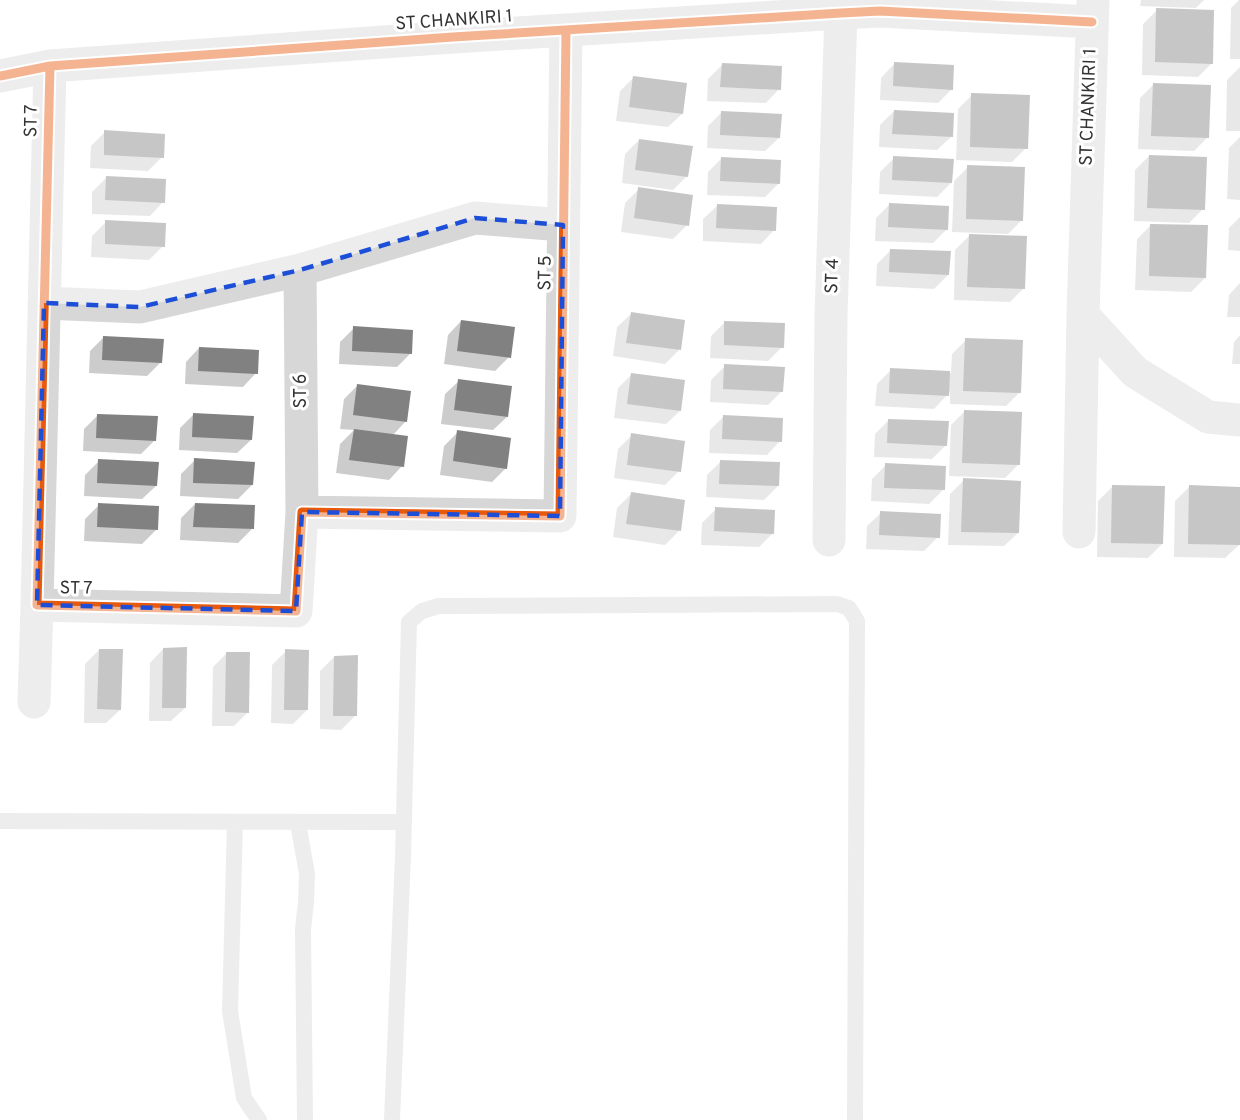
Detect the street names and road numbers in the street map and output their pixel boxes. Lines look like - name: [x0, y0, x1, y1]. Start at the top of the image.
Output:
- street label: ST CHANKIRI 1: [395, 5, 513, 37]
- street label: ST CHANKIRI 1: [1075, 48, 1103, 166]
- street label: ST 7: [20, 104, 44, 138]
- street label: ST 5: [534, 255, 558, 291]
- street label: ST 4: [821, 258, 845, 294]
- street label: ST 6: [290, 373, 313, 409]
- street label: ST 7: [59, 577, 93, 601]

